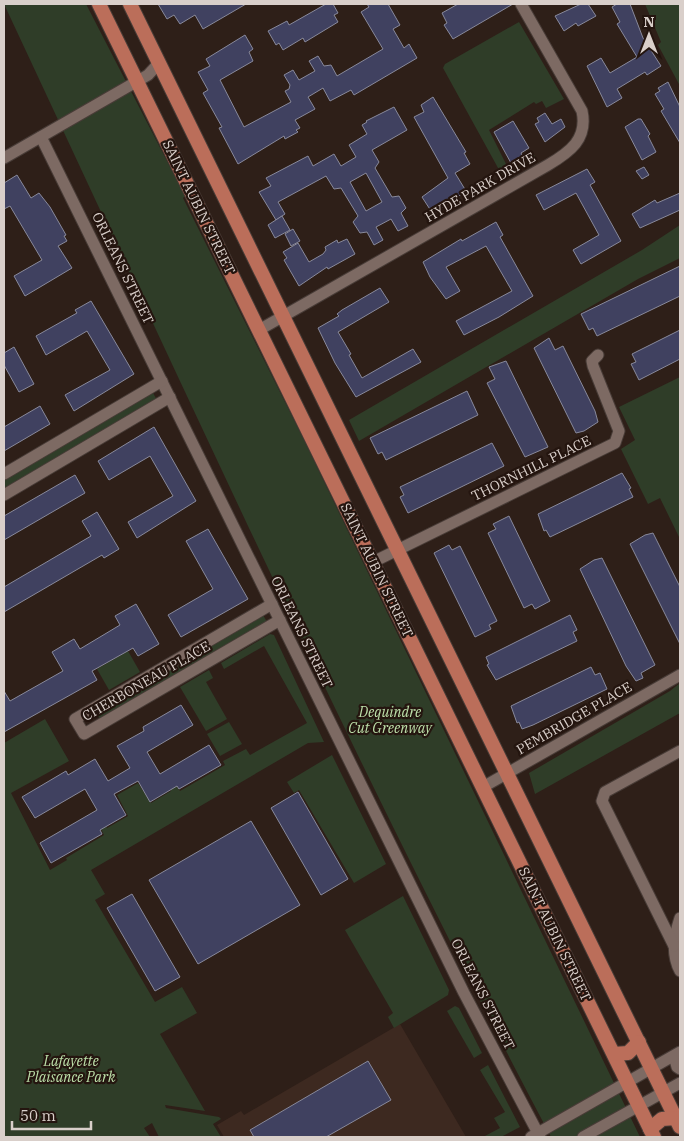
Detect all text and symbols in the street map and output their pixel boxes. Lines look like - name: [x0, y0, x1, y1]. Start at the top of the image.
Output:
- north arrow: [624, 10, 674, 60]
- text: N: [643, 13, 655, 31]
- street label: SAINT AUBIN STREET: [159, 137, 239, 277]
- street label: HYDE PARK DRIVE: [422, 148, 539, 226]
- street label: ORLEANS STREET: [88, 209, 158, 327]
- street label: THORNHILL PLACE: [468, 431, 594, 505]
- street label: SAINT AUBIN STREET: [337, 500, 417, 640]
- street label: ORLEANS STREET: [267, 573, 337, 691]
- street label: CHERBONEAU PLACE: [79, 637, 213, 725]
- street label: PEMBRIDGE PLACE: [513, 678, 635, 758]
- park label: Dequindre Cut Greenway: [348, 703, 433, 737]
- street label: SAINT AUBIN STREET: [515, 864, 595, 1004]
- street label: ORLEANS STREET: [447, 935, 519, 1053]
- park label: Lafayette Plaisance Park: [26, 1052, 116, 1086]
- scale bar: [12, 1098, 91, 1130]
- text: 50 m: [20, 1106, 56, 1125]

